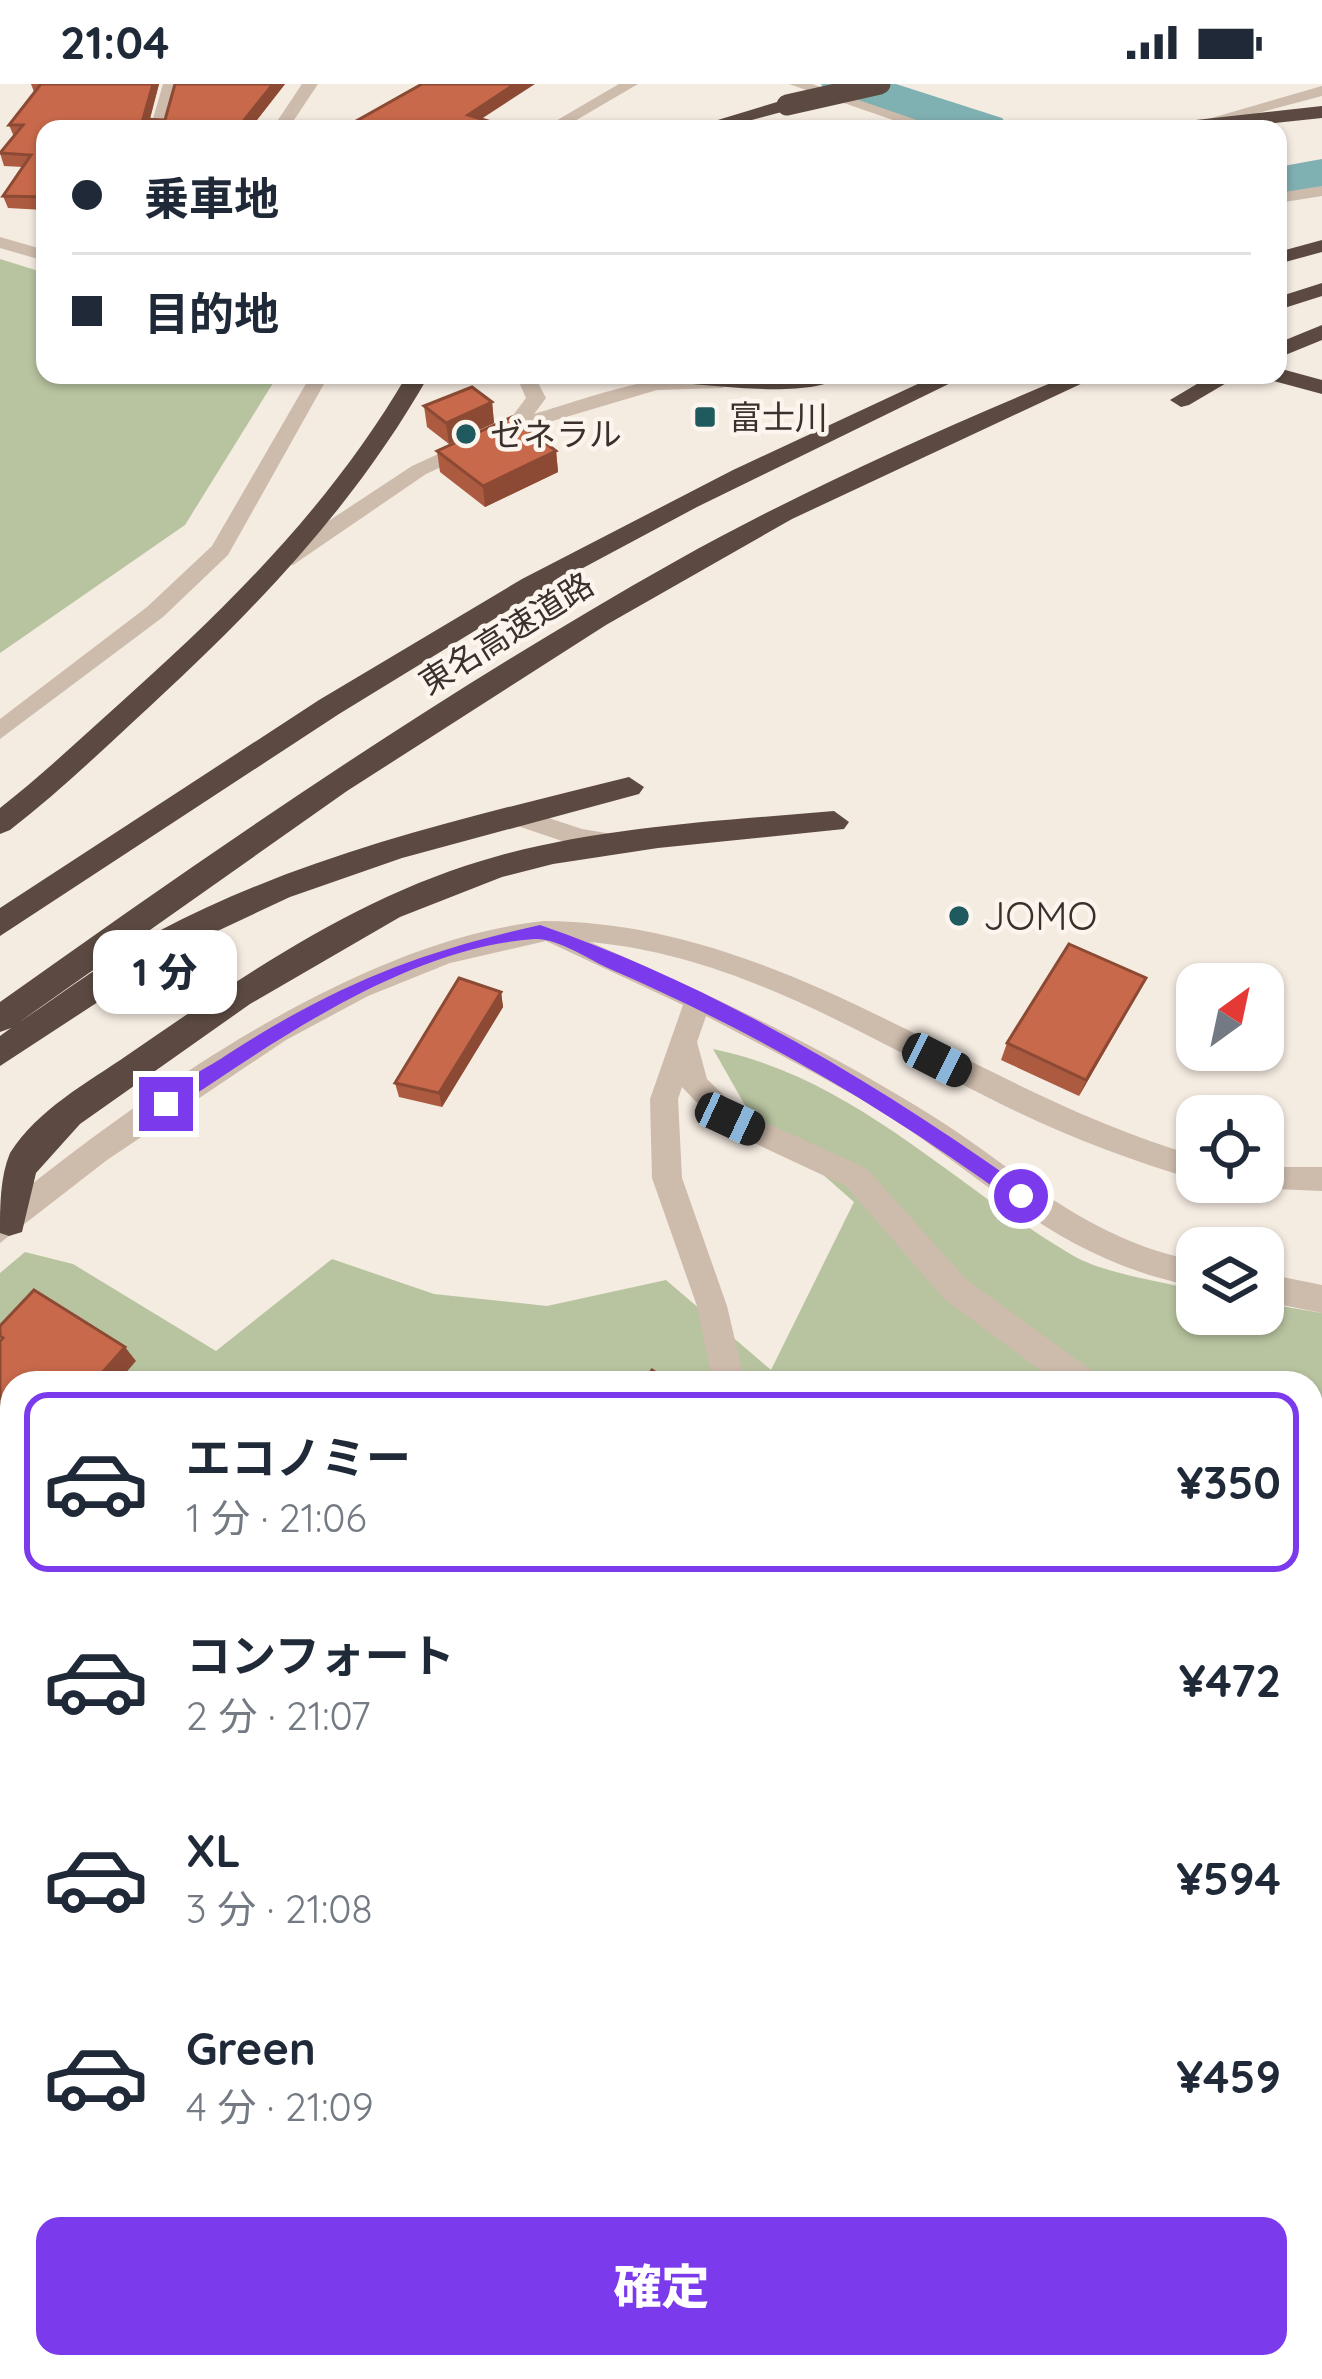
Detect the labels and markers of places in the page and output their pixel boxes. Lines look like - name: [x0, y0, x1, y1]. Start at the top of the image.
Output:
- place label: 富士川: [729, 396, 828, 437]
- marker: 富士川: [692, 404, 718, 430]
- place label: ゼネラル: [490, 413, 622, 454]
- marker: ゼネラル: [453, 421, 479, 447]
- place label: JOMO: [983, 891, 1097, 940]
- marker: JOMO: [946, 903, 972, 929]

